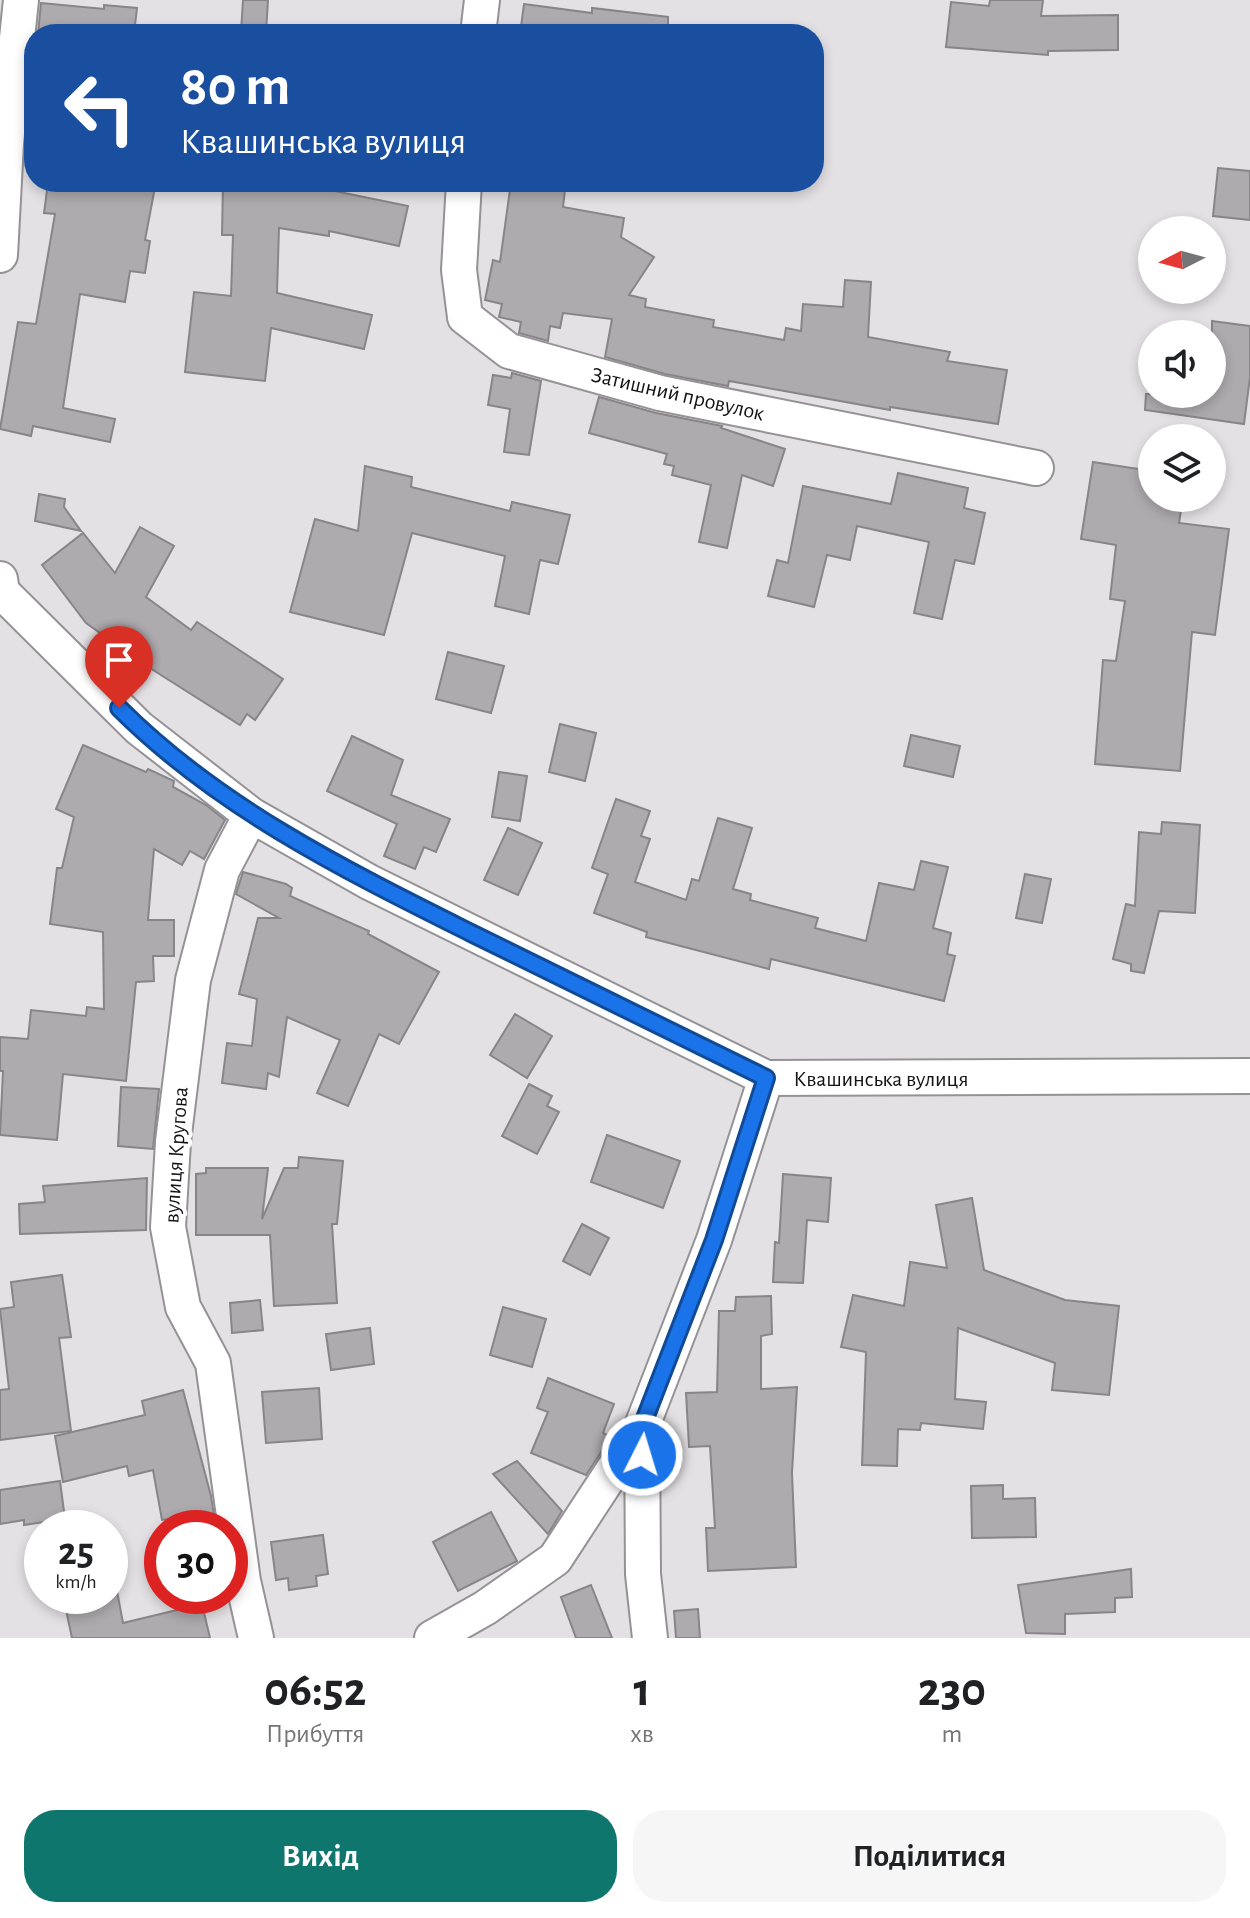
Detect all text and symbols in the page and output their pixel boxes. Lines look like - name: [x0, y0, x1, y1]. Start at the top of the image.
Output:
- icon: left: [48, 56, 152, 160]
- text: 80 m: [180, 59, 290, 115]
- text: Квашинська вулиця: [180, 124, 466, 160]
- north arrow: [1138, 216, 1226, 304]
- map controls: [1138, 216, 1226, 512]
- button: sound: [1138, 320, 1226, 408]
- street label: Затишний провулок: [589, 363, 767, 425]
- button: layers: [1138, 424, 1226, 512]
- pin: [85, 626, 153, 708]
- icon: arrive: [97, 638, 141, 682]
- street label: Квашинська вулиця: [794, 1068, 968, 1090]
- street label: вулиця Кругова: [160, 1086, 192, 1224]
- position arrow: [600, 1413, 684, 1497]
- speed limit sign: 30: [144, 1510, 248, 1614]
- text: 25: [58, 1532, 94, 1572]
- text: km/h: [55, 1572, 97, 1592]
- text: 06:52: [264, 1667, 366, 1715]
- text: 1: [633, 1667, 651, 1715]
- text: 230: [918, 1667, 986, 1715]
- text: Прибуття: [266, 1721, 364, 1747]
- text: хв: [630, 1721, 654, 1747]
- text: m: [942, 1721, 962, 1747]
- button: Вихід: [24, 1810, 617, 1902]
- button: Поділитися: [633, 1810, 1226, 1902]

